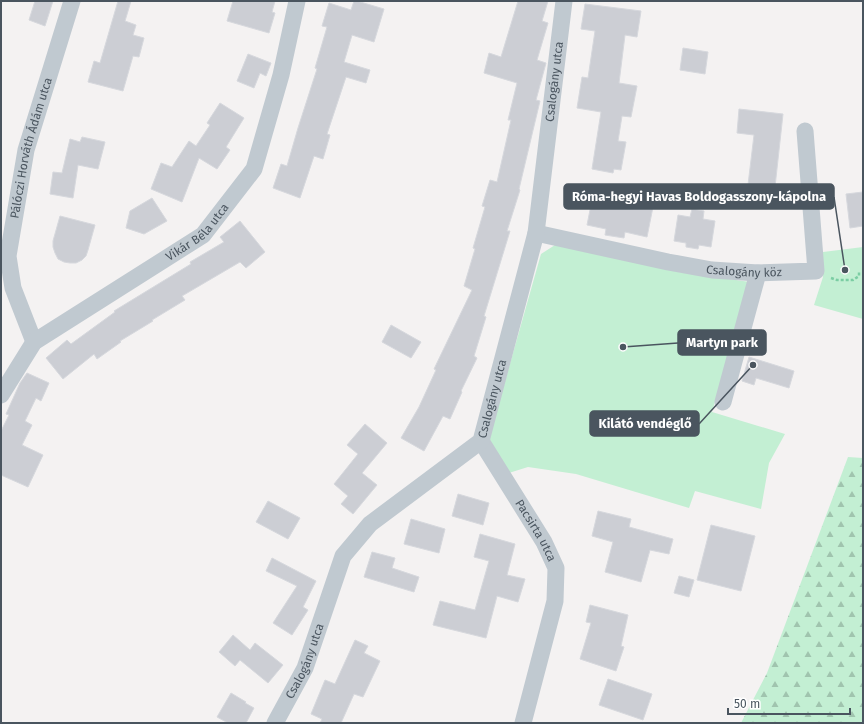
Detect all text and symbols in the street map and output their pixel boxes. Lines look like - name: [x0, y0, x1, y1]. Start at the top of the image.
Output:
- street label: Csalogány utca: [542, 41, 566, 123]
- street label: Pálóczi Horváth Ádám utca: [8, 76, 55, 219]
- callout: Róma-hegyi Havas Boldogasszony-kápolna: [564, 184, 834, 209]
- text: Róma-hegyi Havas Boldogasszony-kápolna: [572, 189, 826, 204]
- street label: Vikár Béla utca: [163, 201, 232, 264]
- street label: Csalogány köz: [705, 262, 782, 280]
- callout: Martyn park: [678, 330, 766, 355]
- text: Martyn park: [686, 335, 759, 350]
- street label: Csalogány utca: [475, 358, 509, 440]
- callout: Kilátó vendéglő: [590, 411, 699, 436]
- text: Kilátó vendéglő: [598, 416, 692, 431]
- street label: Pacsirta utca: [512, 497, 559, 564]
- street label: Csalogány utca: [283, 621, 327, 701]
- scale bar: [728, 690, 850, 716]
- text: 50 m: [734, 697, 760, 711]

